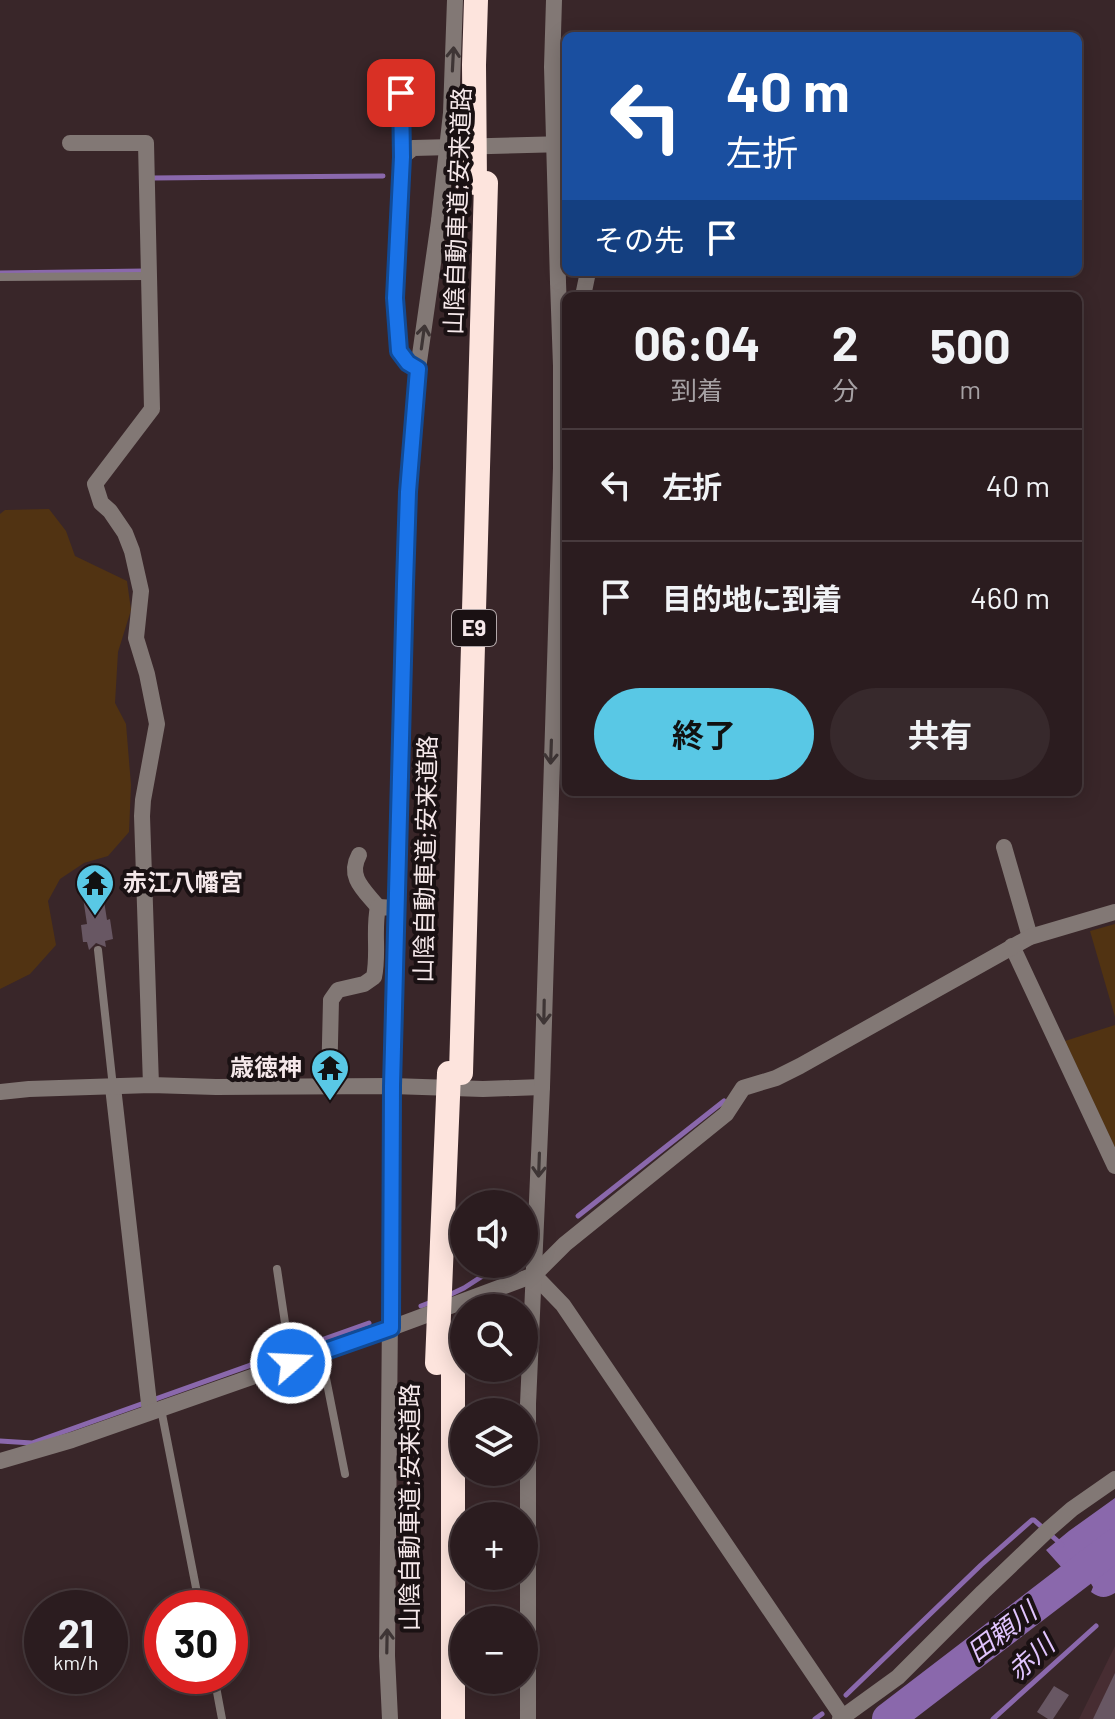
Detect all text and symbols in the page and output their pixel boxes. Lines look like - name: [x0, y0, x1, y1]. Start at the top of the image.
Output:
- one-way arrow: [445, 46, 460, 73]
- text: 40 m: [726, 56, 850, 123]
- pin: [367, 59, 435, 127]
- icon: left: [594, 64, 698, 168]
- icon: arrive: [379, 71, 423, 115]
- street label: 山陰自動車道;安来道路: [438, 87, 475, 335]
- text: 左折: [726, 130, 798, 173]
- icon: arrive: [700, 216, 744, 260]
- text: その先: [594, 221, 684, 257]
- text: 06:04: [633, 313, 760, 371]
- text: 2: [832, 313, 859, 371]
- text: 500: [930, 316, 1011, 374]
- one-way arrow: [416, 324, 431, 350]
- text: m: [960, 373, 981, 404]
- text: 到着: [671, 374, 723, 405]
- text: 分: [832, 374, 858, 405]
- icon: left: [594, 463, 638, 507]
- text: 40 m: [986, 467, 1050, 503]
- text: 左折: [662, 468, 722, 504]
- icon: arrive: [594, 575, 638, 619]
- text: 460 m: [970, 579, 1050, 615]
- text: 目的地に到着: [662, 580, 842, 616]
- road number: E9: [452, 610, 496, 646]
- button: 終了: [594, 688, 814, 780]
- button: 共有: [830, 688, 1050, 780]
- street label: 山陰自動車道;安来道路: [408, 735, 441, 983]
- one-way arrow: [544, 738, 559, 765]
- temple icon: 赤江八幡宮: [74, 862, 116, 917]
- place label: 赤江八幡宮: [123, 867, 243, 896]
- one-way arrow: [536, 998, 552, 1025]
- temple icon: 歳徳神: [309, 1047, 351, 1102]
- place label: 歳徳神: [230, 1052, 302, 1081]
- one-way arrow: [532, 1151, 547, 1178]
- map controls: [450, 1190, 538, 1694]
- button: sound: [450, 1190, 538, 1278]
- button: search: [450, 1294, 538, 1382]
- position arrow: [249, 1321, 333, 1405]
- street label: 山陰自動車道;安来道路: [394, 1383, 423, 1631]
- button: layers: [450, 1398, 538, 1486]
- button: +: [450, 1502, 538, 1590]
- speed limit sign: 30: [144, 1590, 248, 1694]
- water label: 田頼川: [961, 1593, 1044, 1667]
- button: −: [450, 1606, 538, 1694]
- text: 21: [58, 1608, 94, 1656]
- water label: 赤川: [1000, 1626, 1062, 1686]
- one-way arrow: [379, 1628, 395, 1655]
- text: km/h: [53, 1650, 99, 1674]

